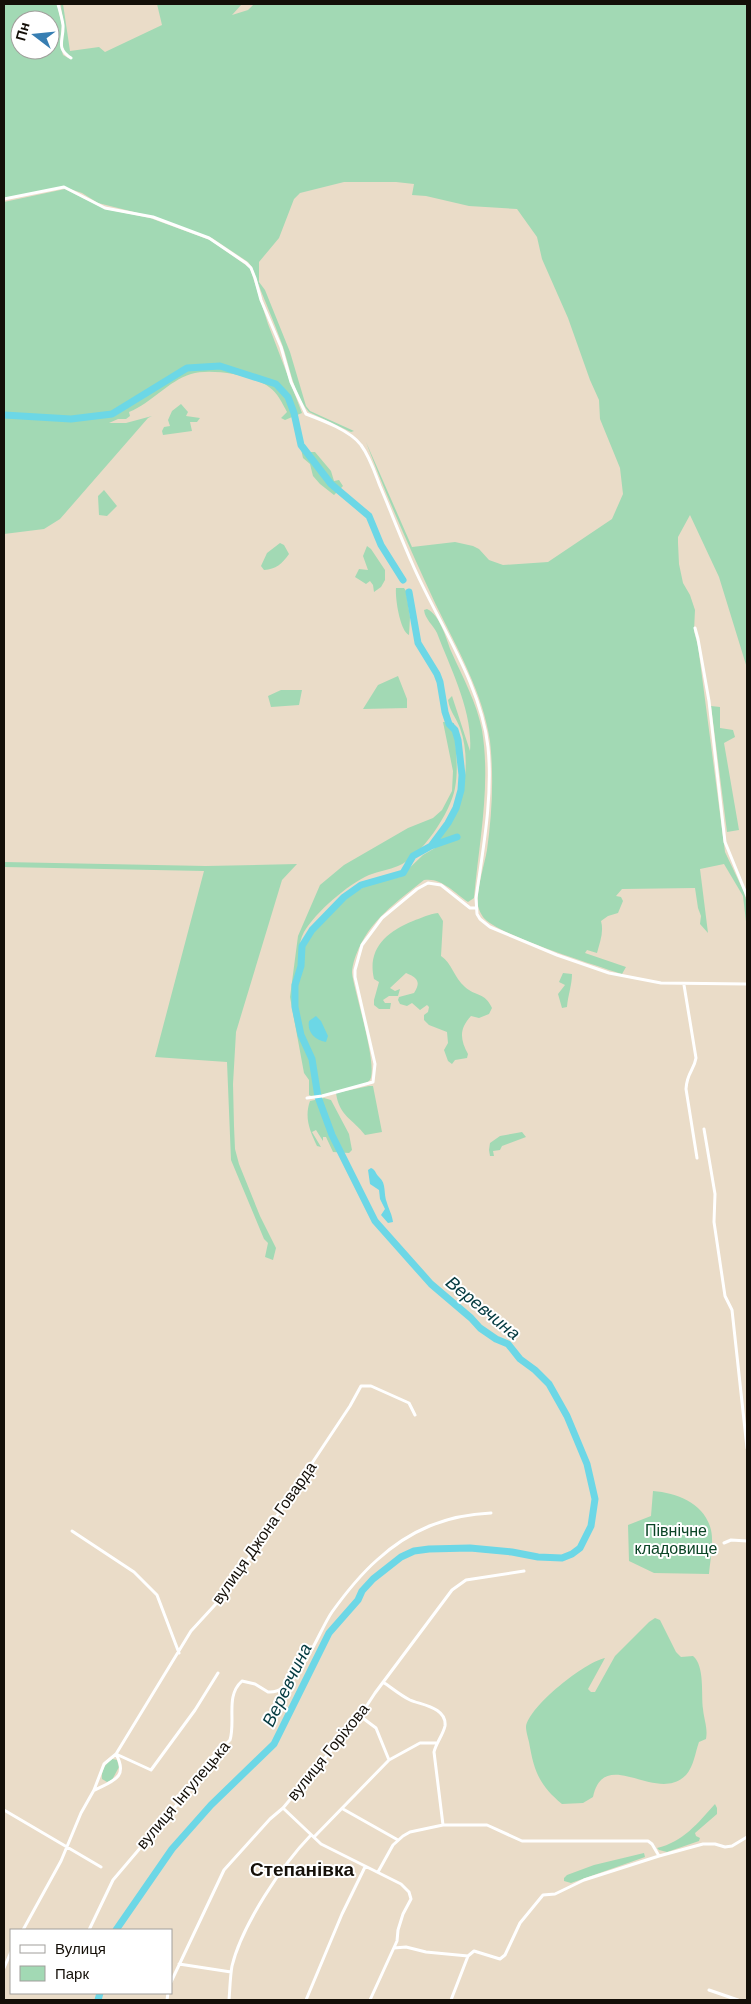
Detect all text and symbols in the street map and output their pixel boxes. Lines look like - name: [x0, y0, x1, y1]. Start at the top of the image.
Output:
- north arrow: [10, 10, 60, 60]
- text: Пн: [12, 20, 33, 43]
- water label: Веревчина: [442, 1272, 524, 1344]
- street label: вулиця Джона Говарда: [208, 1459, 320, 1607]
- park label: Північне кладовище: [635, 1522, 718, 1557]
- water label: Веревчина: [258, 1640, 316, 1730]
- street label: вулиця Горіхова: [284, 1700, 372, 1804]
- street label: вулиця Інгулецька: [133, 1738, 233, 1852]
- district label: Степанівка: [250, 1859, 355, 1880]
- legend: [10, 1929, 172, 1994]
- text: Вулиця: [55, 1940, 106, 1957]
- text: Парк: [55, 1965, 89, 1982]

